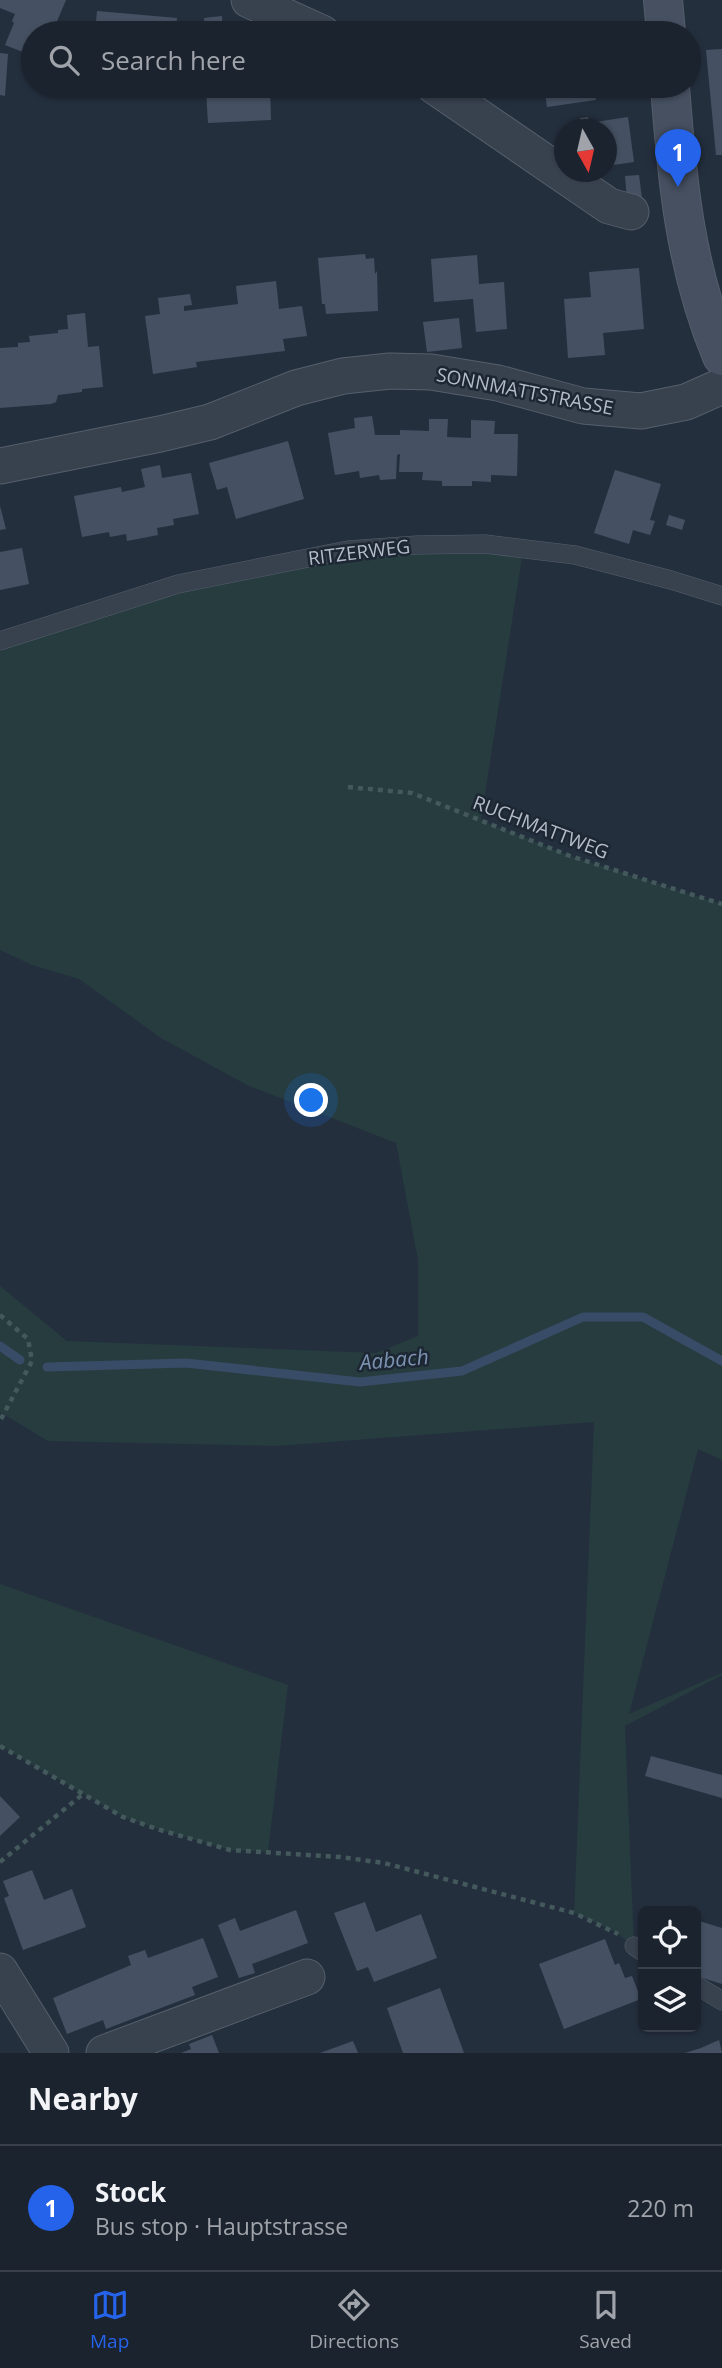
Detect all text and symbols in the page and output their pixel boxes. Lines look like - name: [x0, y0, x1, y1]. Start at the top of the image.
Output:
- search box: [21, 21, 701, 98]
- icon: search: [45, 41, 83, 79]
- text: Search here: [101, 42, 246, 78]
- north arrow: [554, 119, 617, 182]
- pin: 1: [655, 129, 701, 187]
- street label: SONNMATTSTRASSE: [434, 361, 616, 421]
- street label: RITZERWEG: [307, 533, 411, 571]
- street label: RUCHMATTWEG: [469, 789, 613, 865]
- your location: [294, 1083, 328, 1117]
- water label: Aabach: [356, 1342, 430, 1376]
- map controls: [638, 1906, 701, 2032]
- button: locate: [638, 1906, 701, 1969]
- button: layers: [638, 1969, 701, 2032]
- text: Nearby: [28, 2078, 138, 2119]
- text: Stock: [95, 2174, 166, 2210]
- text: 1: [44, 2192, 58, 2224]
- text: 220 m: [627, 2192, 694, 2224]
- text: Bus stop · Hauptstrasse: [95, 2210, 348, 2242]
- tab: Map: [90, 2286, 129, 2354]
- tab: Directions: [309, 2286, 399, 2354]
- tab: Saved: [579, 2286, 632, 2354]

